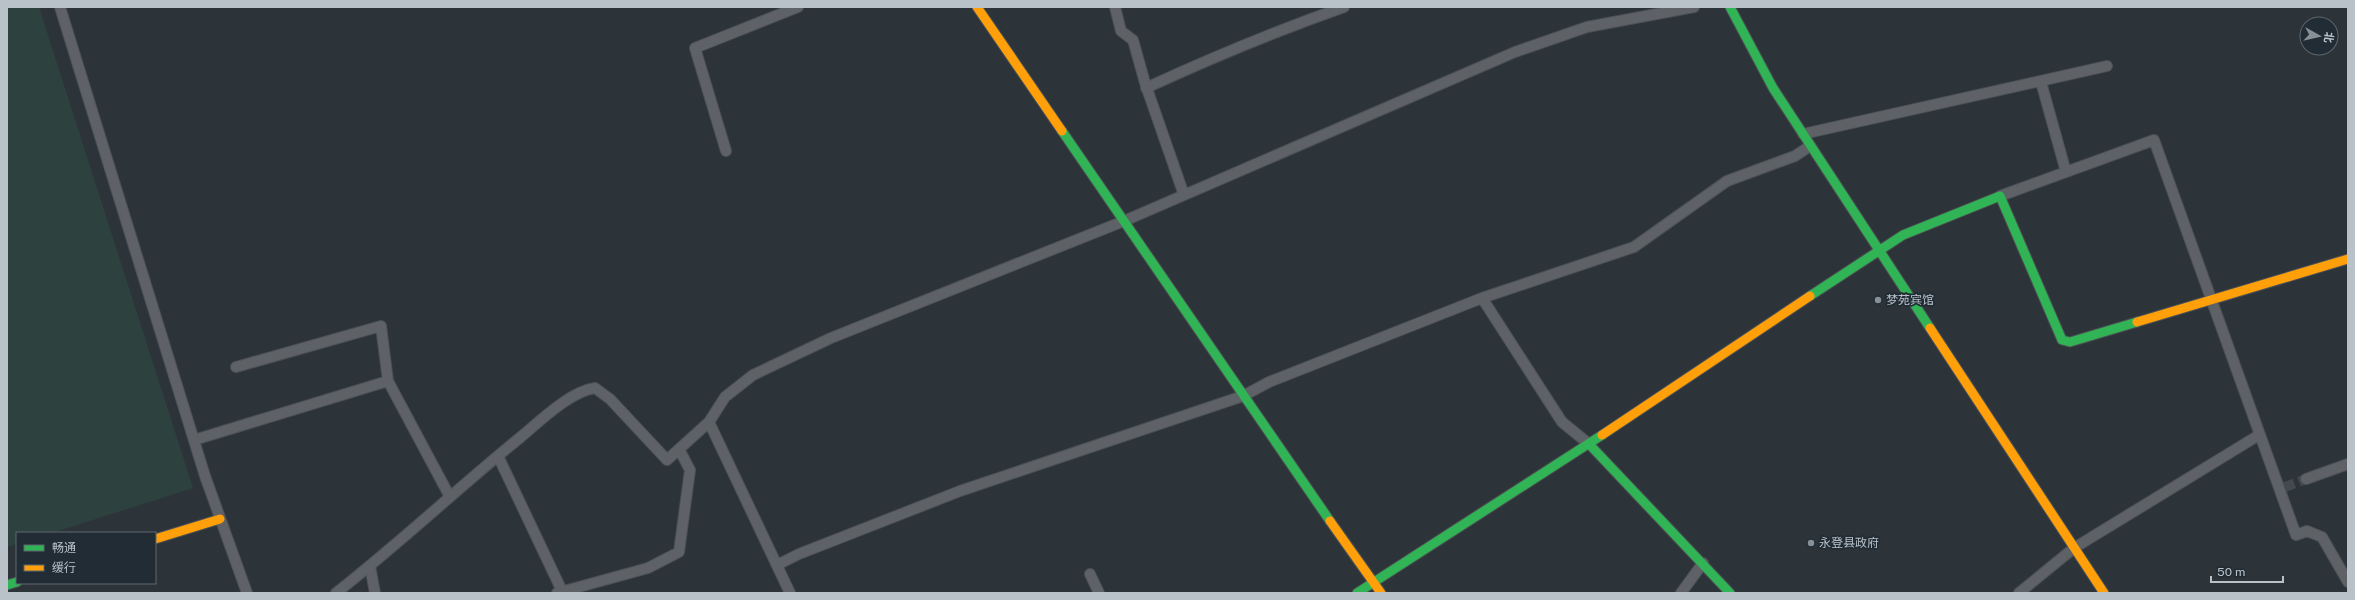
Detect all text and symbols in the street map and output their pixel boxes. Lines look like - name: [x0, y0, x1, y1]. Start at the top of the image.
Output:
- north arrow: [2299, 16, 2339, 56]
- text: 北: [2322, 31, 2336, 44]
- place label: 梦苑宾馆: [1886, 293, 1934, 307]
- marker: 梦苑宾馆: [1873, 295, 1883, 305]
- legend: [16, 532, 156, 584]
- place label: 永登县政府: [1819, 536, 1879, 550]
- marker: 永登县政府: [1806, 538, 1816, 548]
- text: 畅通: [52, 541, 76, 555]
- scale bar: [2211, 558, 2283, 584]
- text: 缓行: [52, 561, 76, 575]
- text: 50 m: [2217, 565, 2245, 579]

